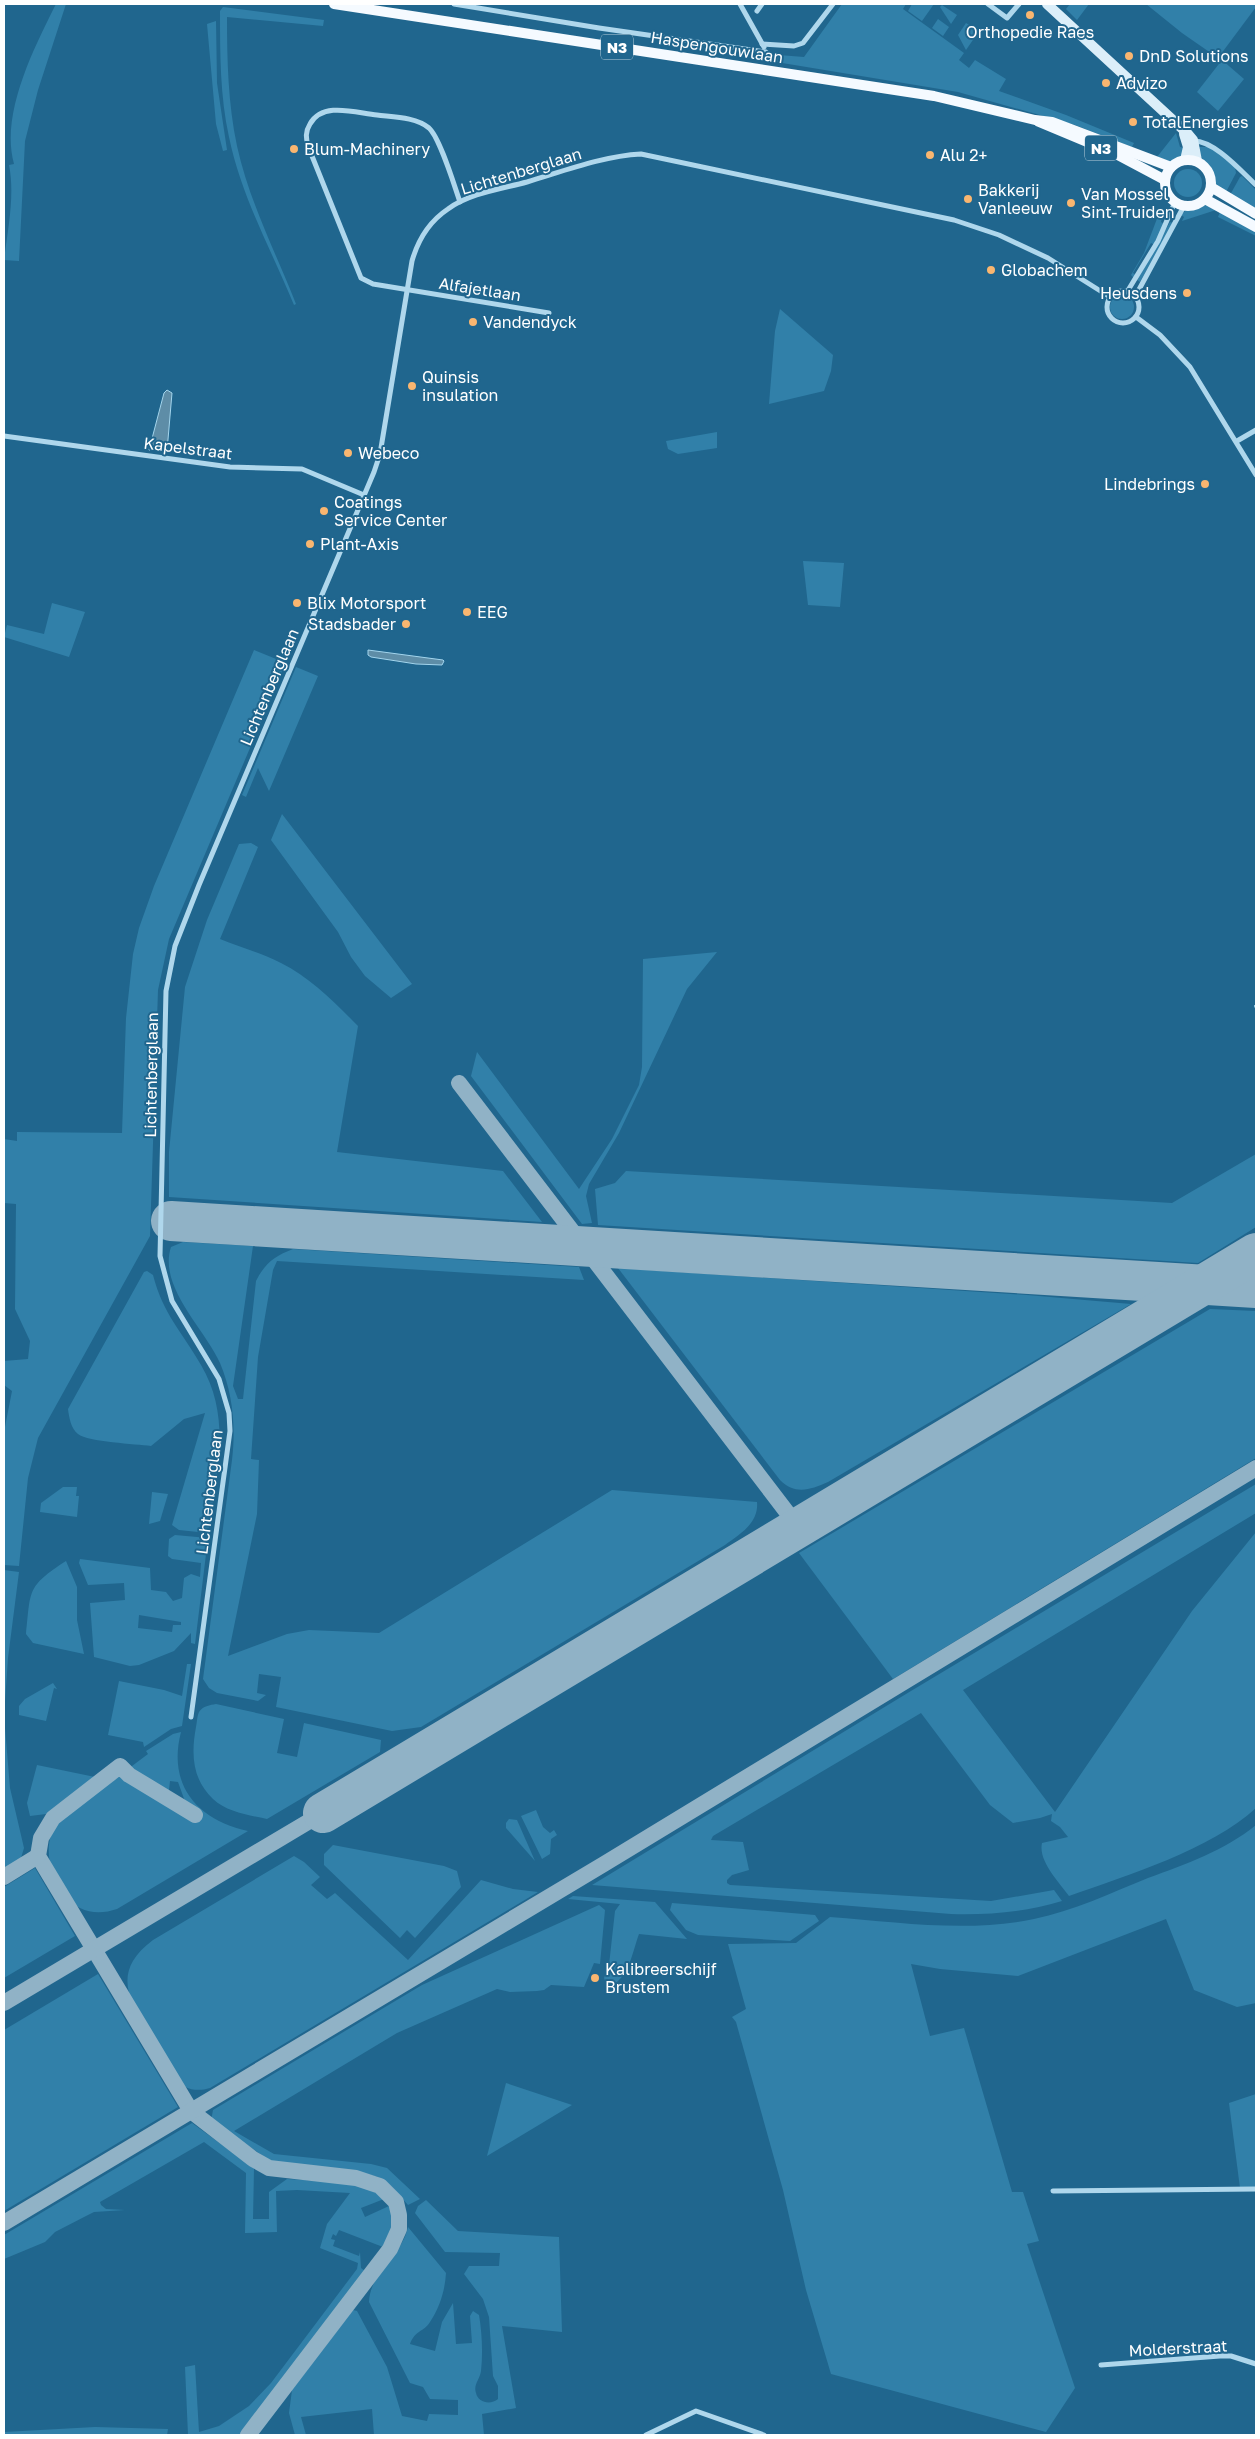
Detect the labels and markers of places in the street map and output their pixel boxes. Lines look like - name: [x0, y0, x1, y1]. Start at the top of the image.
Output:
- marker: Orthopedie Raes: [1024, 9, 1036, 21]
- place label: Orthopedie Raes: [966, 22, 1094, 42]
- place label: DnD Solutions: [1139, 46, 1249, 66]
- marker: DnD Solutions: [1123, 50, 1135, 62]
- place label: Advizo: [1116, 73, 1167, 93]
- marker: Advizo: [1100, 77, 1112, 89]
- place label: TotalEnergies: [1143, 112, 1249, 132]
- marker: TotalEnergies: [1127, 116, 1139, 128]
- place label: Blum-Machinery: [304, 139, 430, 159]
- marker: Blum-Machinery: [288, 143, 300, 155]
- place label: Alu 2+: [940, 145, 987, 165]
- marker: Alu 2+: [924, 149, 936, 161]
- place label: Bakkerij Vanleeuw: [978, 180, 1053, 218]
- place label: Van Mossel Sint-Truiden: [1081, 184, 1175, 222]
- marker: Bakkerij Vanleeuw: [962, 193, 974, 205]
- marker: Van Mossel Sint-Truiden: [1065, 197, 1077, 209]
- place label: Globachem: [1001, 260, 1088, 280]
- marker: Globachem: [985, 264, 997, 276]
- place label: Heusdens: [1100, 283, 1177, 303]
- marker: Heusdens: [1181, 287, 1193, 299]
- place label: Vandendyck: [483, 312, 577, 332]
- marker: Vandendyck: [467, 316, 479, 328]
- place label: Quinsis insulation: [422, 367, 498, 405]
- marker: Quinsis insulation: [406, 380, 418, 392]
- place label: Webeco: [358, 443, 419, 463]
- marker: Webeco: [342, 447, 354, 459]
- place label: Lindebrings: [1104, 474, 1195, 494]
- marker: Lindebrings: [1199, 478, 1211, 490]
- place label: Coatings Service Center: [334, 492, 447, 530]
- marker: Coatings Service Center: [318, 505, 330, 517]
- place label: Plant-Axis: [320, 534, 399, 554]
- marker: Plant-Axis: [304, 538, 316, 550]
- place label: Blix Motorsport: [307, 593, 426, 613]
- marker: Blix Motorsport: [291, 597, 303, 609]
- place label: EEG: [477, 602, 508, 622]
- marker: EEG: [461, 606, 473, 618]
- place label: Stadsbader: [308, 614, 396, 634]
- marker: Stadsbader: [400, 618, 412, 630]
- place label: Kalibreerschijf Brustem: [605, 1959, 717, 1997]
- marker: Kalibreerschijf Brustem: [589, 1972, 601, 1984]

